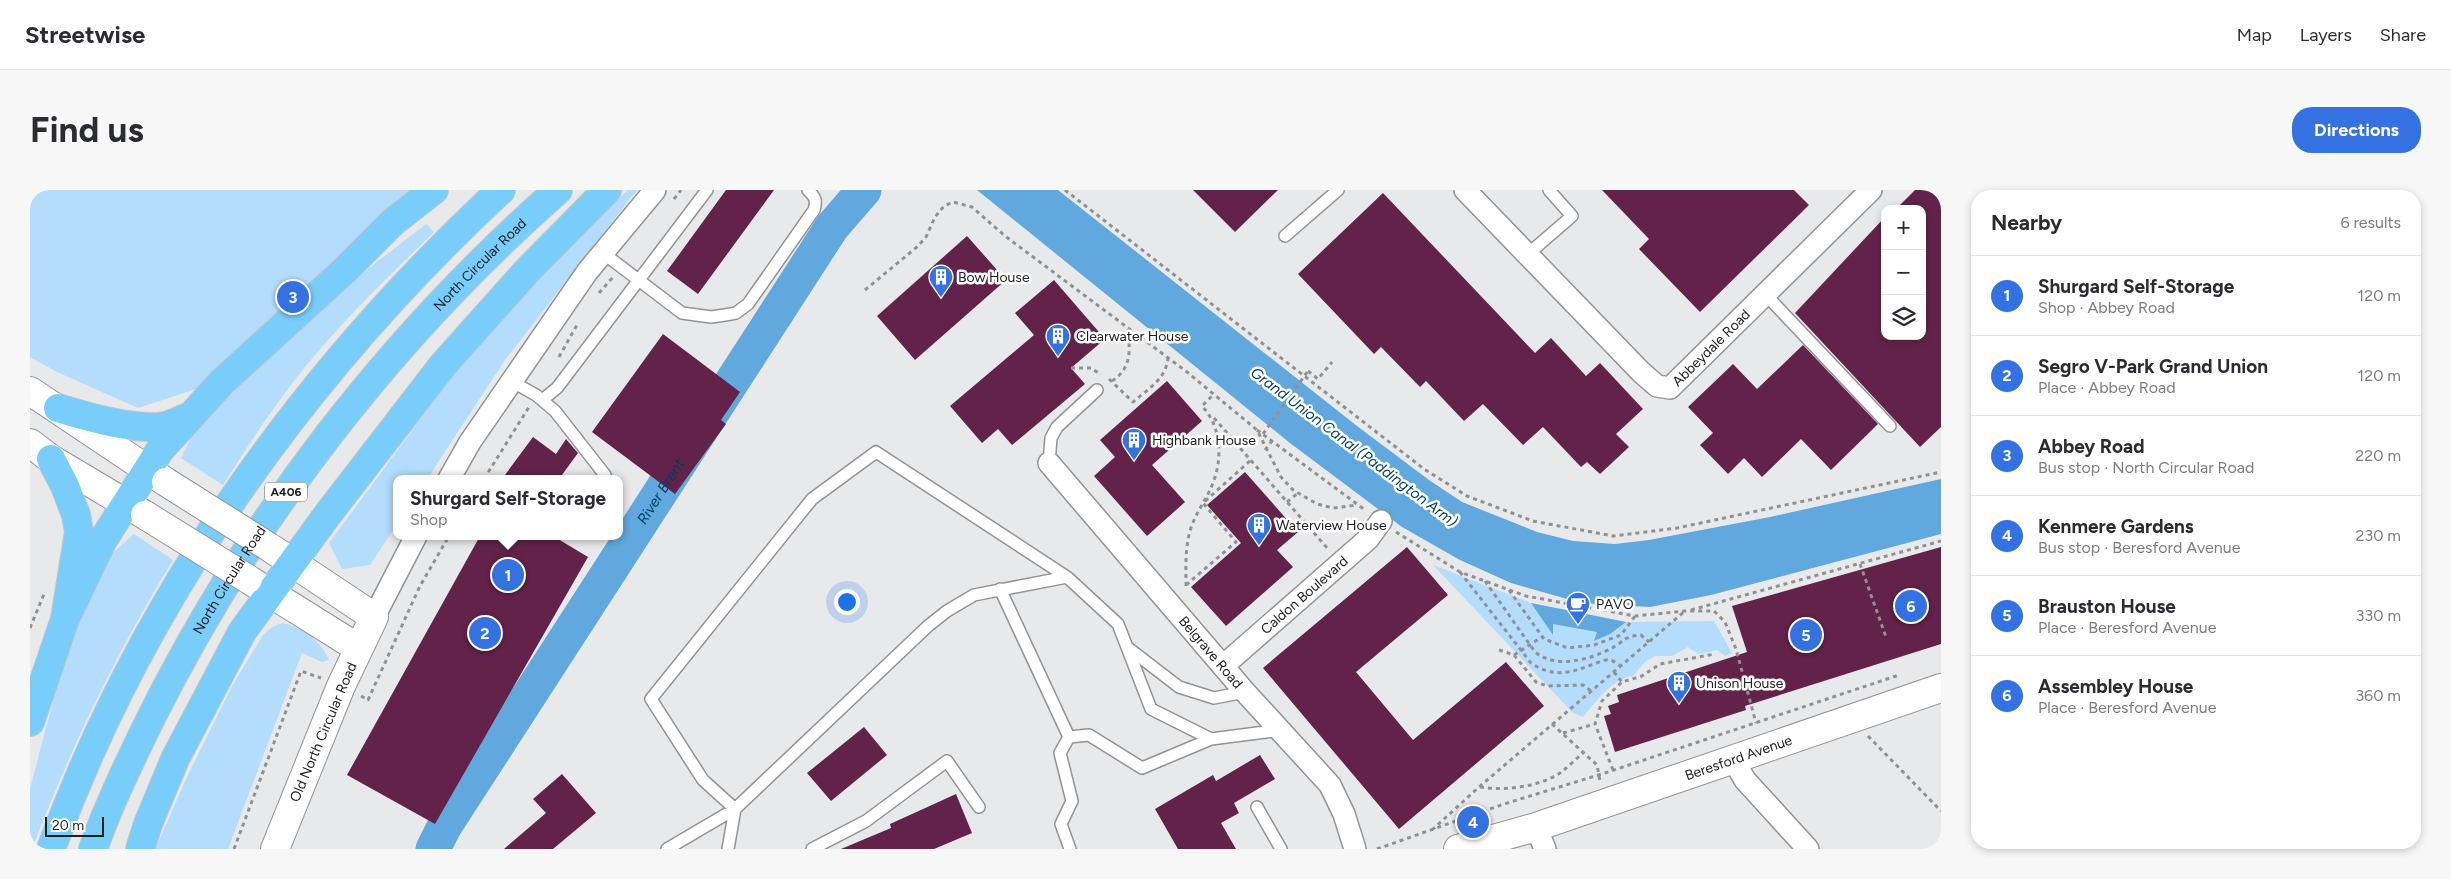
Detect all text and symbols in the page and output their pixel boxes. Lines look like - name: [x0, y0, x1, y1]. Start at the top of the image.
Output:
- text: Streetwise: [25, 20, 145, 49]
- text: Map: [2237, 24, 2272, 46]
- text: Layers: [2300, 24, 2352, 46]
- text: Share: [2380, 24, 2426, 46]
- button: Directions: [2292, 107, 2421, 153]
- text: Find us: [30, 109, 144, 151]
- map controls: [1881, 205, 1926, 340]
- button: +: [1881, 205, 1926, 250]
- text: Nearby: [1991, 210, 2062, 235]
- text: 6 results: [2340, 213, 2401, 232]
- street label: North Circular Road: [430, 215, 530, 315]
- button: −: [1881, 250, 1926, 295]
- building icon: Bow House: [928, 264, 954, 298]
- place label: Bow House: [958, 269, 1030, 286]
- text: Shurgard Self-Storage: [2038, 275, 2234, 298]
- pin: 3: [277, 278, 309, 316]
- text: 1: [2004, 286, 2010, 305]
- text: 120 m: [2358, 286, 2401, 305]
- button: layers: [1881, 295, 1926, 340]
- text: Shop · Abbey Road: [2038, 298, 2175, 317]
- street label: Abbeydale Road: [1669, 306, 1754, 390]
- building icon: Clearwater House: [1045, 323, 1071, 357]
- place label: Clearwater House: [1076, 328, 1189, 345]
- text: Segro V-Park Grand Union: [2038, 355, 2268, 378]
- water label: Grand Union Canal (Paddington Arm): [1247, 363, 1461, 531]
- text: 2: [2002, 366, 2012, 385]
- text: 120 m: [2358, 366, 2401, 385]
- text: Place · Abbey Road: [2038, 378, 2176, 397]
- building icon: Highbank House: [1121, 427, 1147, 461]
- place label: Highbank House: [1152, 432, 1256, 449]
- text: Abbey Road: [2038, 435, 2145, 458]
- text: 3: [2003, 446, 2011, 465]
- text: 220 m: [2355, 446, 2401, 465]
- water label: River Brent: [633, 455, 689, 528]
- text: Bus stop · North Circular Road: [2038, 458, 2254, 477]
- popup: [393, 475, 623, 540]
- road number: A406: [265, 482, 307, 502]
- text: Shurgard Self-Storage: [410, 487, 606, 510]
- text: Shop: [410, 510, 447, 529]
- building icon: Waterview House: [1246, 512, 1272, 546]
- text: Kenmere Gardens: [2038, 515, 2194, 538]
- place label: Waterview House: [1276, 517, 1387, 534]
- street label: North Circular Road: [190, 523, 270, 637]
- text: 4: [2002, 526, 2012, 545]
- text: 230 m: [2356, 526, 2401, 545]
- text: Bus stop · Beresford Avenue: [2038, 538, 2240, 557]
- street label: Caldon Boulevard: [1258, 553, 1352, 638]
- pin: 1: [492, 556, 524, 594]
- pin: 6: [1895, 587, 1927, 625]
- your location: [834, 589, 860, 615]
- cafe icon: PAVO: [1565, 591, 1591, 625]
- text: Brauston House: [2038, 595, 2176, 618]
- place label: PAVO: [1596, 596, 1634, 613]
- text: 5: [2002, 606, 2012, 625]
- text: 330 m: [2356, 606, 2401, 625]
- street label: Belgrave Road: [1175, 613, 1246, 692]
- pin: 2: [469, 614, 501, 652]
- pin: 5: [1790, 616, 1822, 654]
- text: Place · Beresford Avenue: [2038, 618, 2216, 637]
- street label: Old North Circular Road: [286, 660, 361, 805]
- building icon: Unison House: [1666, 670, 1692, 704]
- place label: Unison House: [1696, 675, 1784, 692]
- text: Assembley House: [2038, 675, 2193, 698]
- text: 6: [2002, 686, 2012, 705]
- text: 360 m: [2355, 686, 2401, 705]
- text: Place · Beresford Avenue: [2038, 698, 2216, 717]
- street label: Beresford Avenue: [1683, 732, 1795, 784]
- pin: 4: [1457, 803, 1489, 841]
- scale bar: [45, 814, 104, 837]
- text: 20 m: [52, 817, 84, 834]

